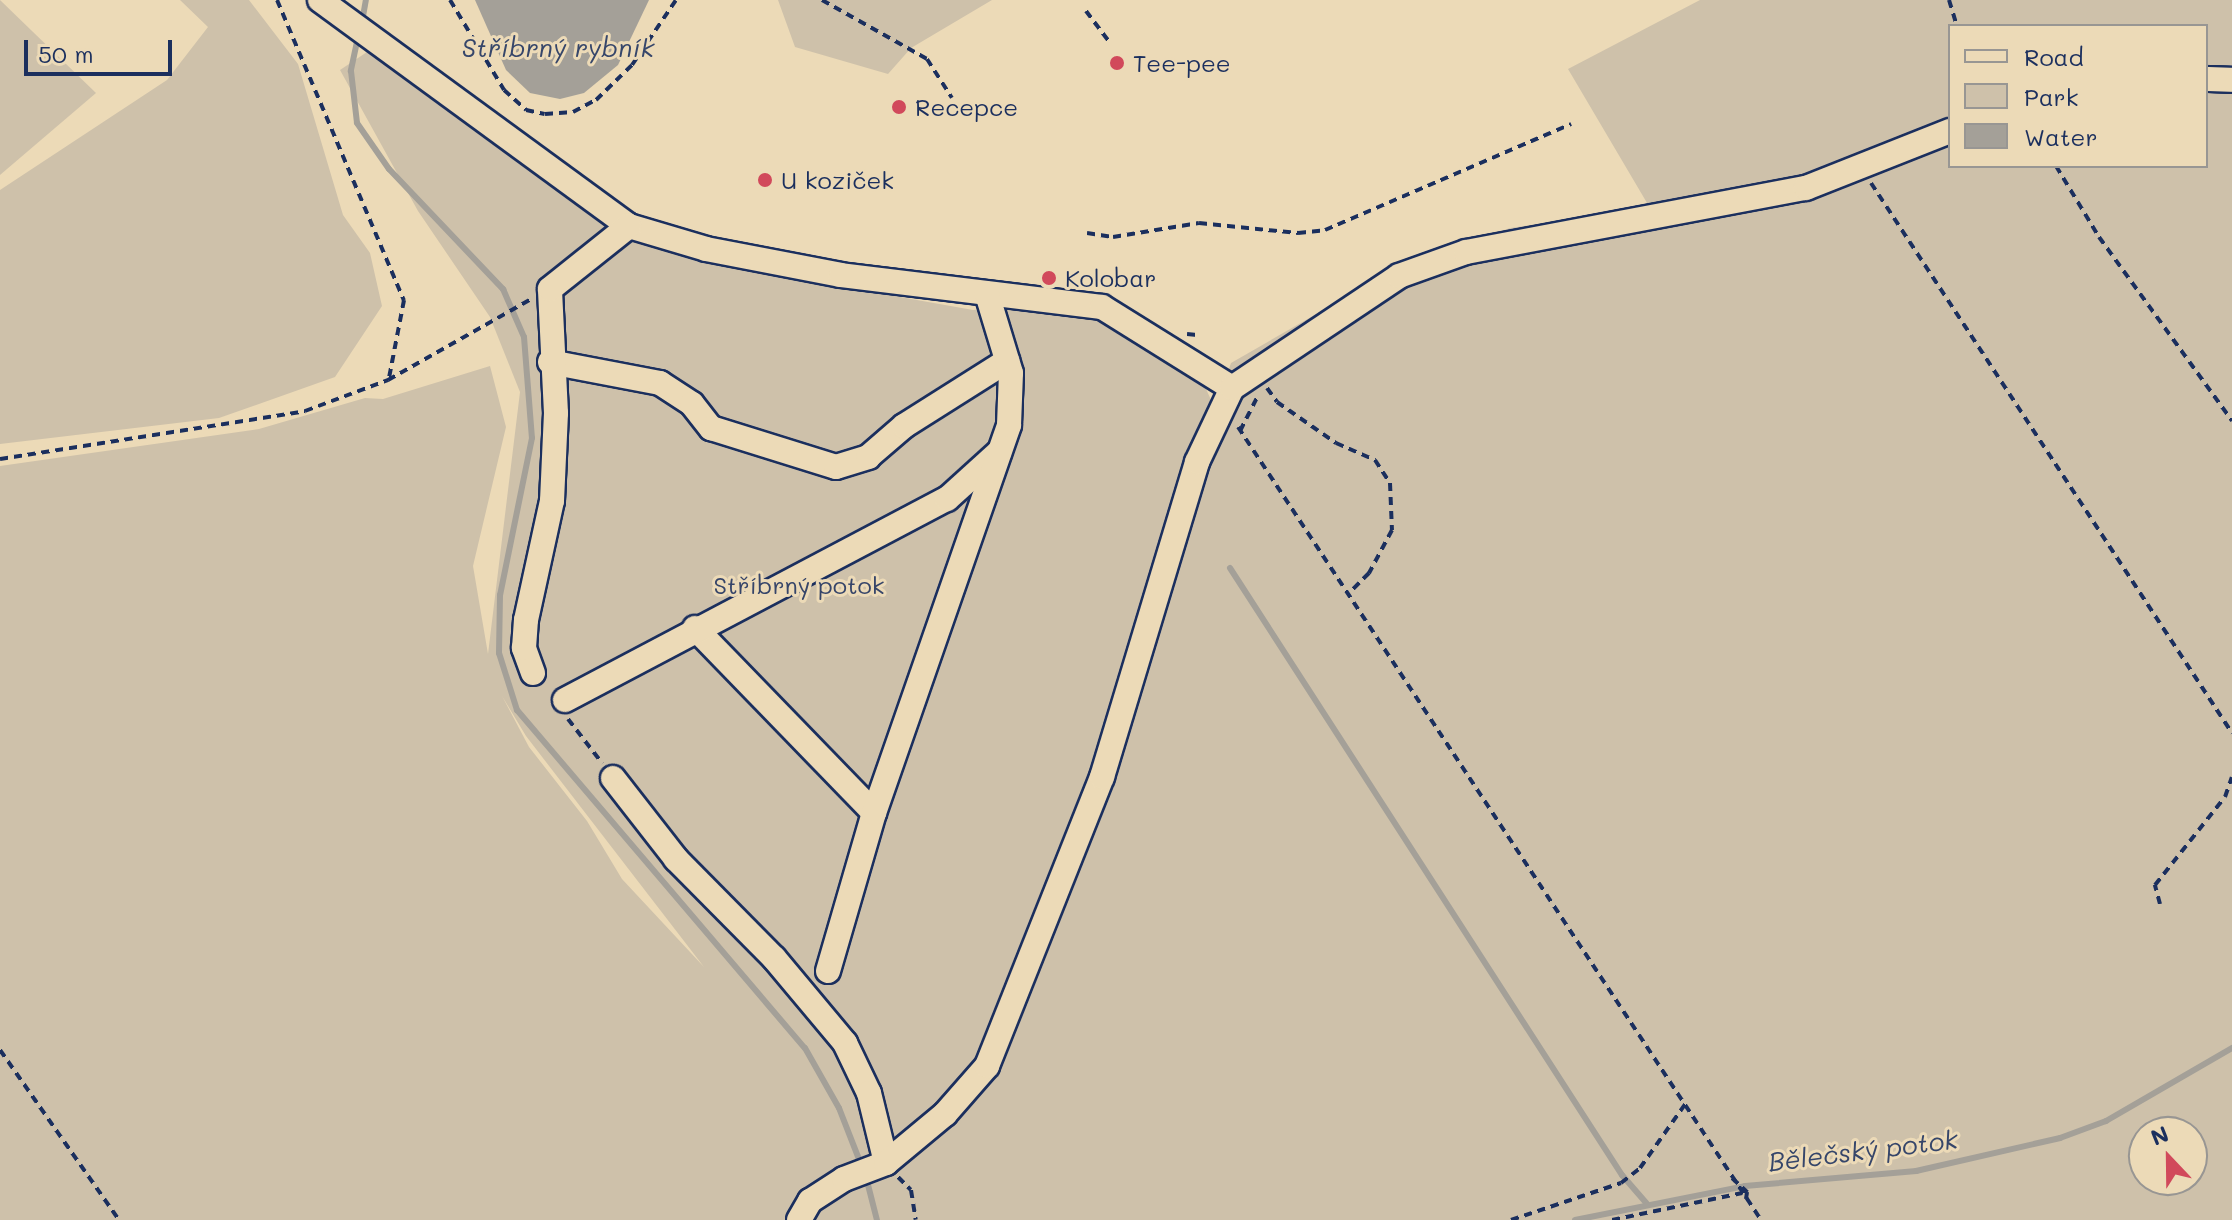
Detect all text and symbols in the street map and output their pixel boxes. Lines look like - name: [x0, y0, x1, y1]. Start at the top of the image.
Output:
- scale bar: [28, 24, 176, 74]
- legend: [1948, 24, 2208, 168]
- water label: Stříbrný rybník: [462, 32, 654, 64]
- text: 50 m: [38, 38, 94, 69]
- text: Road: [2024, 41, 2084, 72]
- place label: Tee-pee: [1133, 49, 1231, 77]
- marker: Tee-pee: [1108, 54, 1126, 72]
- text: Park: [2024, 81, 2078, 112]
- place label: Recepce: [915, 93, 1018, 121]
- marker: Recepce: [890, 98, 908, 116]
- text: Water: [2024, 121, 2098, 152]
- place label: U koziček: [781, 166, 894, 194]
- marker: U koziček: [756, 171, 774, 189]
- place label: Kolobar: [1065, 264, 1156, 292]
- marker: Kolobar: [1040, 269, 1058, 287]
- park label: Stříbrný potok: [713, 571, 885, 599]
- north arrow: [2128, 1116, 2208, 1196]
- text: N: [2146, 1119, 2173, 1152]
- water label: Bělečský potok: [1767, 1124, 1959, 1178]

